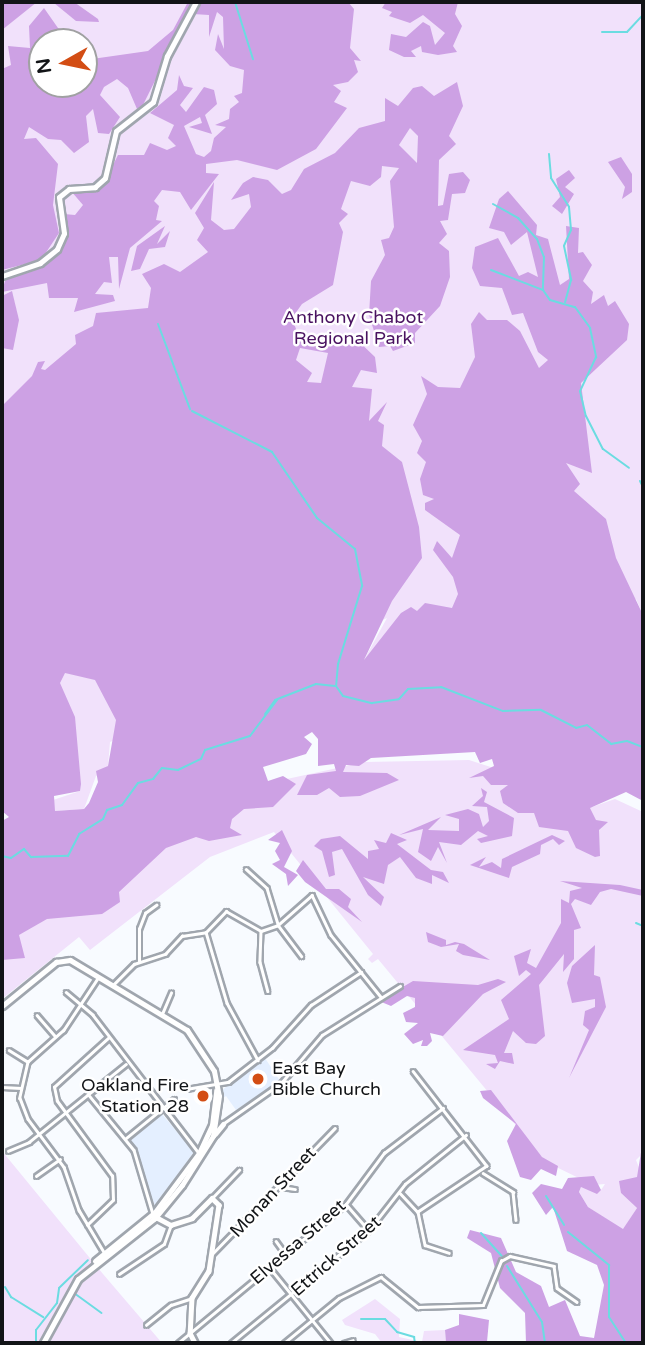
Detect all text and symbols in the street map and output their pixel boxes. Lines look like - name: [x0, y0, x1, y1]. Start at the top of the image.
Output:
- north arrow: [28, 28, 98, 98]
- text: N: [32, 57, 56, 75]
- park label: Anthony Chabot Regional Park: [283, 307, 423, 350]
- place label: East Bay Bible Church: [272, 1058, 381, 1100]
- marker: East Bay Bible Church: [250, 1071, 266, 1087]
- place label: Oakland Fire Station 28: [81, 1075, 189, 1118]
- marker: Oakland Fire Station 28: [195, 1088, 211, 1104]
- street label: Monan Street: [225, 1142, 321, 1242]
- street label: Elvessa Street: [246, 1195, 350, 1289]
- street label: Ettrick Street: [287, 1211, 385, 1301]

